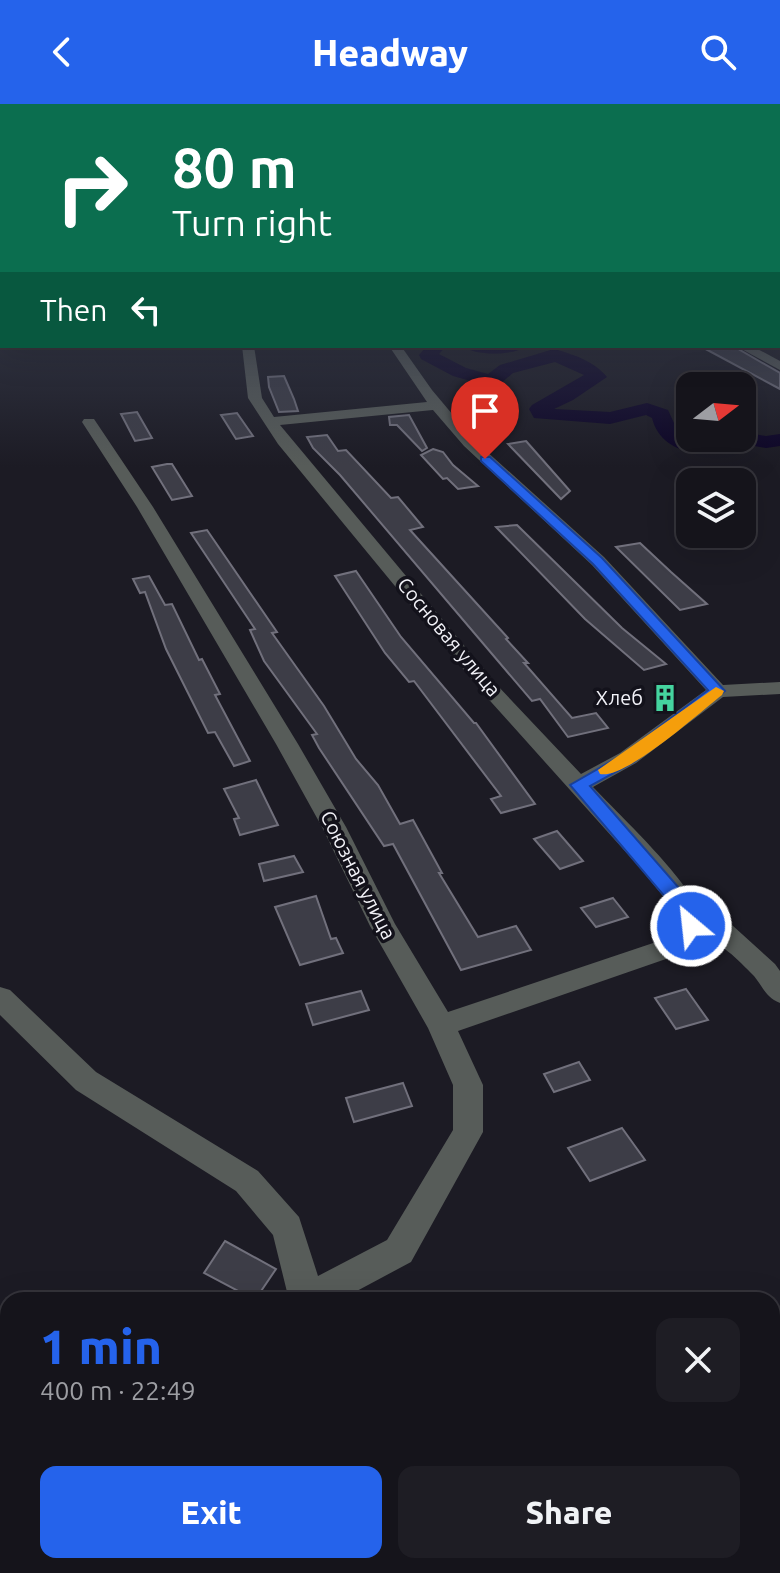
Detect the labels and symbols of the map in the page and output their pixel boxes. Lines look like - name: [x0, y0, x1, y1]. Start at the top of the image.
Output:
- north arrow: [676, 372, 756, 452]
- pin: [451, 377, 519, 459]
- street label: Сосновая улица: [393, 573, 506, 701]
- building icon: Хлеб: [650, 683, 680, 713]
- place label: Хлеб: [596, 686, 643, 709]
- street label: Союзная улица: [316, 807, 401, 943]
- position arrow: [649, 884, 733, 968]

